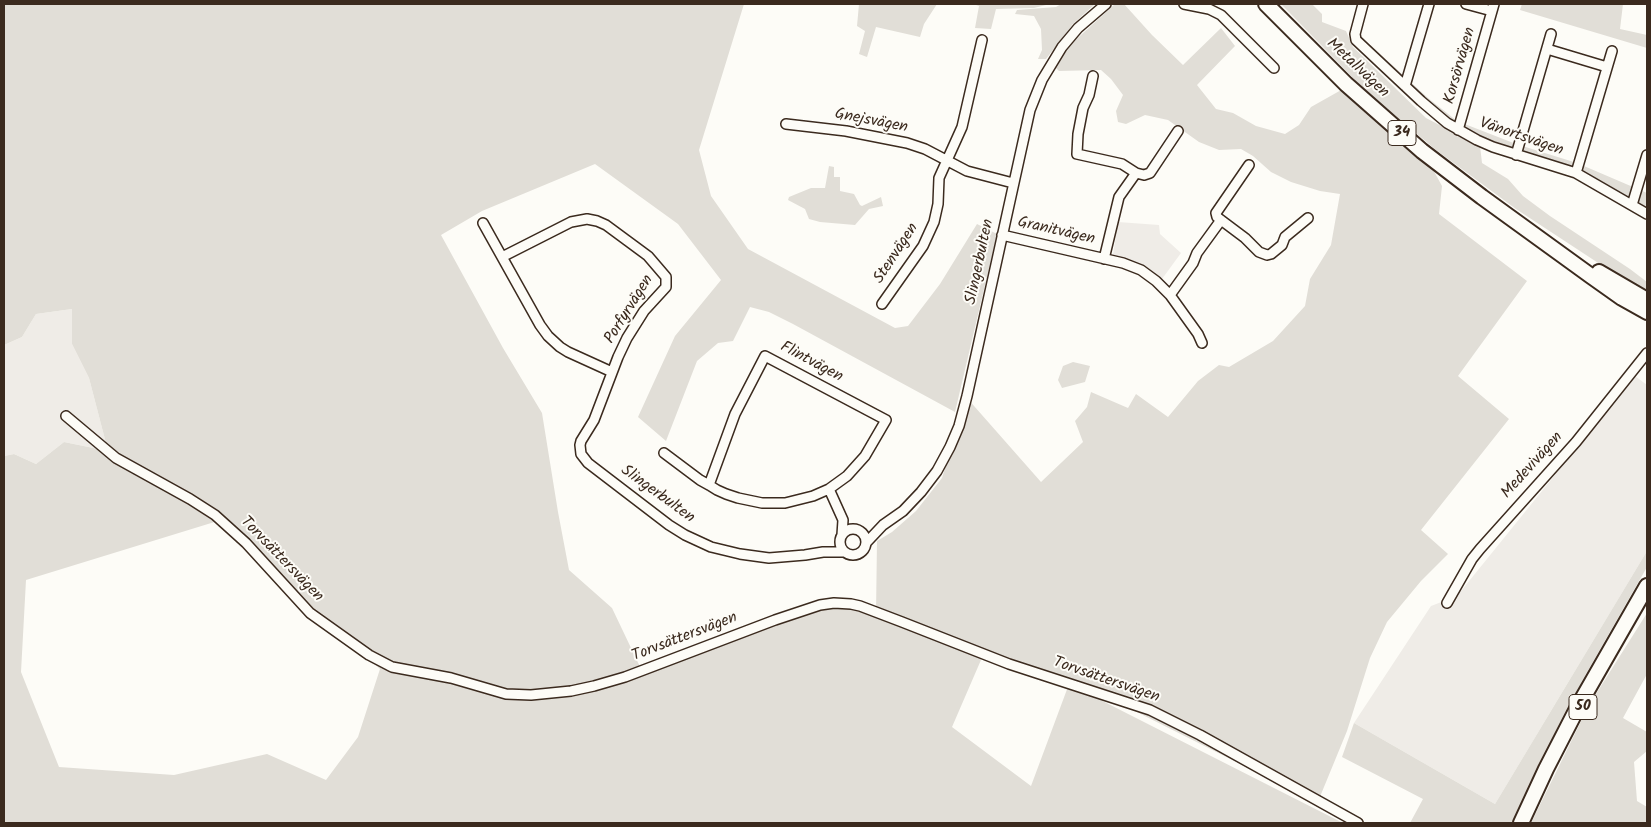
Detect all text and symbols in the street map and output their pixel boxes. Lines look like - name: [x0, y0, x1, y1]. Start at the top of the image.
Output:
- street label: Korsörvägen: [1441, 25, 1481, 107]
- street label: Metallvägen: [1322, 35, 1392, 103]
- street label: Gnejsvägen: [833, 106, 909, 138]
- street label: Vänortsvägen: [1476, 115, 1566, 161]
- road number: 34: [1388, 120, 1416, 146]
- street label: Granitvägen: [1015, 214, 1097, 250]
- street label: Slingerbulten: [963, 218, 999, 306]
- street label: Stenvägen: [870, 220, 924, 288]
- street label: Porfyrvägen: [601, 272, 659, 348]
- street label: Flintvägen: [776, 338, 846, 388]
- street label: Medevivägen: [1498, 429, 1568, 503]
- street label: Slingerbulten: [616, 462, 698, 528]
- street label: Torvsättersvägen: [235, 513, 327, 607]
- street label: Torvsättersvägen: [629, 609, 741, 667]
- street label: Torvsättersvägen: [1050, 654, 1162, 708]
- road number: 50: [1569, 694, 1597, 720]

